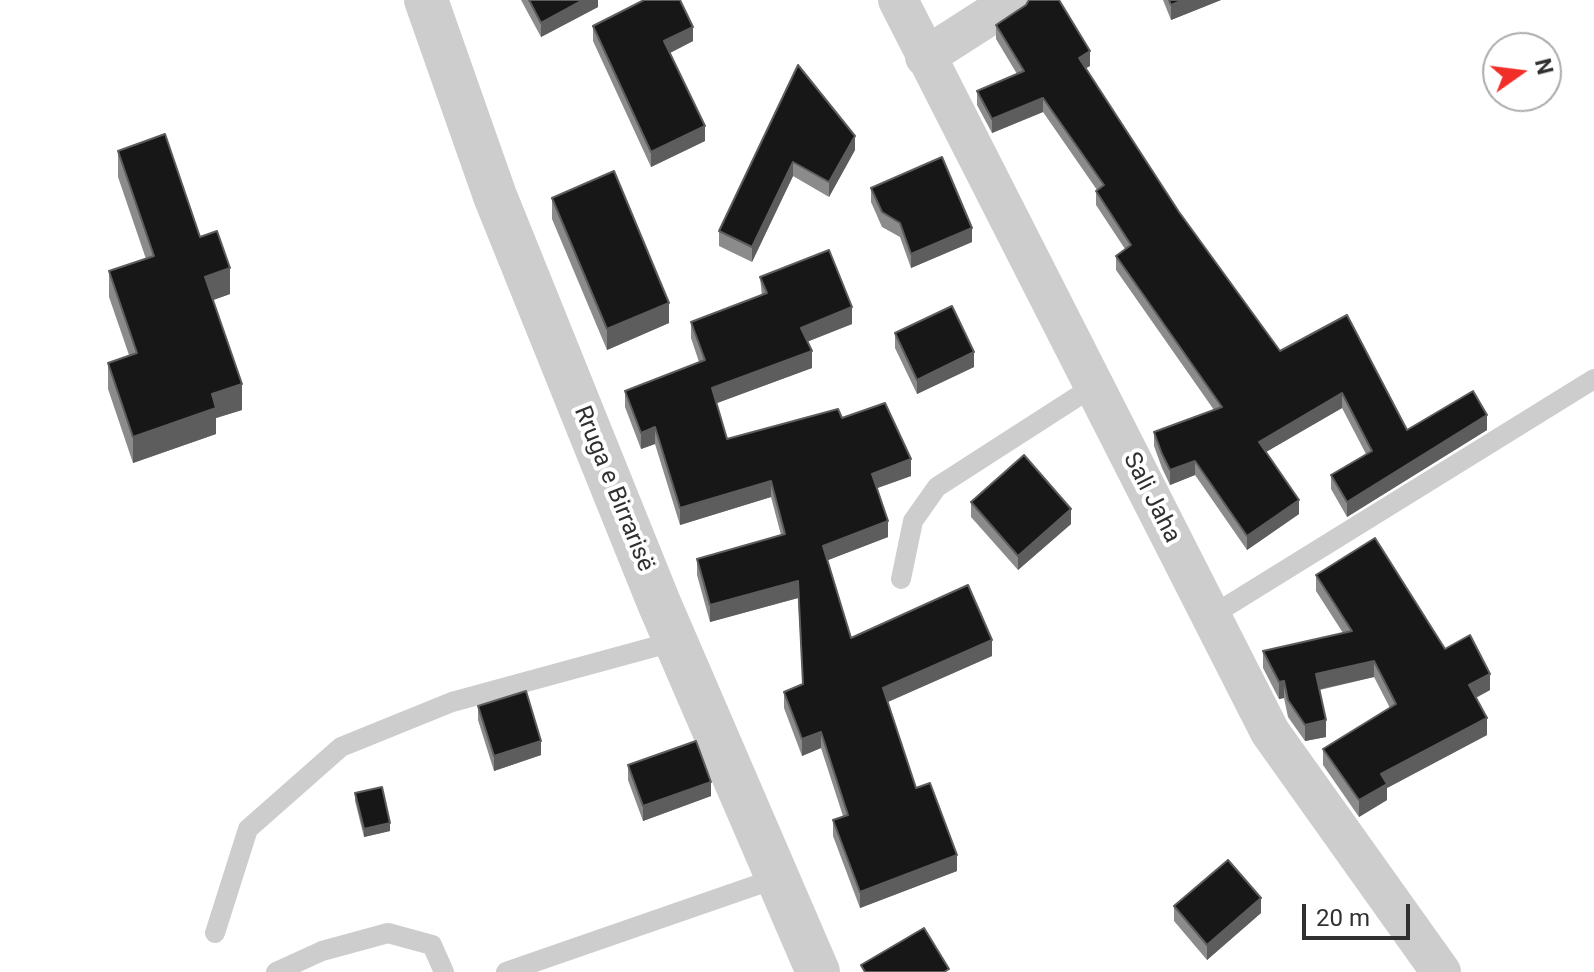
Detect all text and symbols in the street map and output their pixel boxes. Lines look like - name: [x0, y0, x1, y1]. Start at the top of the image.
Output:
- north arrow: [1482, 32, 1562, 112]
- text: N: [1530, 56, 1558, 77]
- street label: Rruga e Birrarisë: [567, 402, 659, 576]
- street label: Sali Jaha: [1116, 448, 1186, 548]
- scale bar: [1306, 888, 1414, 938]
- text: 20 m: [1316, 904, 1370, 932]

